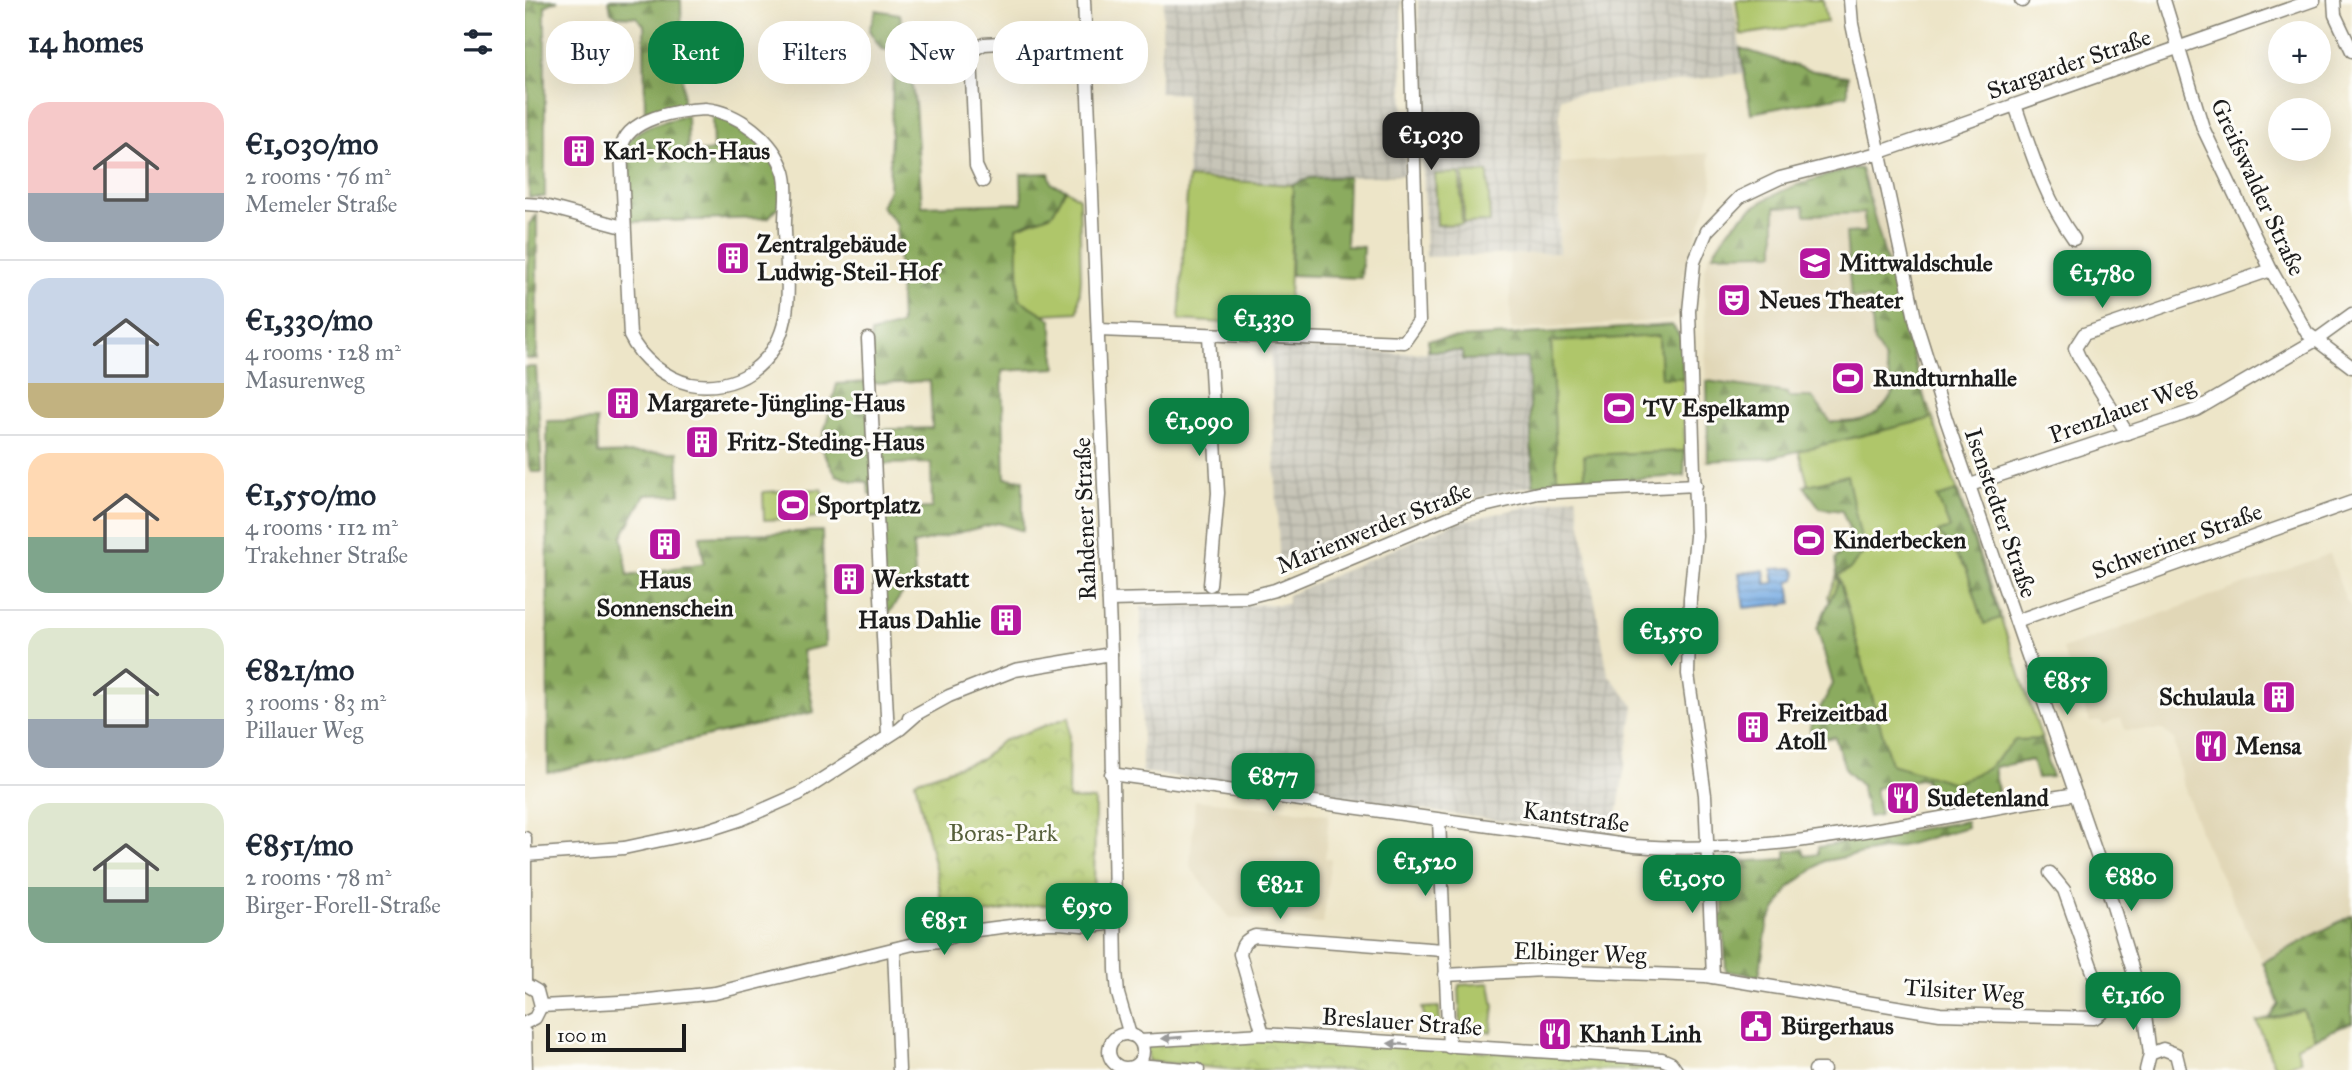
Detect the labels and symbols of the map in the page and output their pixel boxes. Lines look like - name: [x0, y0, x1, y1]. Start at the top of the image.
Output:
- street label: Stargarder Straße: [1983, 22, 2155, 106]
- street label: Greifswalder Straße: [2204, 94, 2312, 280]
- pin: €1,030: [1374, 113, 1488, 172]
- building icon: Karl-Koch-Haus: [560, 132, 598, 170]
- place label: Karl-Koch-Haus: [603, 136, 770, 166]
- place label: Zentralgebäude Ludwig-Steil-Hof: [757, 229, 943, 287]
- building icon: Zentralgebäude Ludwig-Steil-Hof: [714, 239, 752, 277]
- school or university icon: Mittwaldschule: [1796, 244, 1834, 282]
- place label: Mittwaldschule: [1839, 248, 1993, 278]
- pin: €1,780: [2045, 250, 2159, 310]
- theatre icon: Neues Theater: [1715, 281, 1753, 319]
- place label: Neues Theater: [1759, 285, 1904, 315]
- pin: €1,330: [1207, 296, 1321, 355]
- sports icon: Rundturnhalle: [1829, 359, 1867, 397]
- place label: Rundturnhalle: [1873, 363, 2017, 393]
- street label: Prenzlauer Weg: [2045, 369, 2200, 450]
- building icon: Margarete-Jüngling-Haus: [604, 384, 642, 422]
- place label: Margarete-Jüngling-Haus: [647, 388, 905, 418]
- sports icon: TV Espelkamp: [1600, 389, 1638, 427]
- place label: TV Espelkamp: [1642, 393, 1789, 423]
- pin: €1,090: [1142, 398, 1256, 458]
- building icon: Fritz-Steding-Haus: [683, 423, 721, 461]
- street label: Isenstedter Straße: [1958, 424, 2044, 602]
- place label: Fritz-Steding-Haus: [727, 427, 925, 457]
- street label: Rahdener Straße: [1067, 437, 1103, 601]
- street label: Marienwerder Straße: [1272, 475, 1476, 581]
- sports icon: Sportplatz: [774, 486, 812, 524]
- place label: Sportplatz: [817, 490, 922, 520]
- street label: Schweriner Straße: [2088, 496, 2266, 586]
- sports icon: Kinderbecken: [1790, 521, 1828, 559]
- building icon: Haus Sonnenschein: [646, 525, 684, 563]
- place label: Kinderbecken: [1833, 525, 1966, 555]
- building icon: Werkstatt: [830, 560, 868, 598]
- place label: Werkstatt: [873, 564, 970, 594]
- place label: Haus Sonnenschein: [597, 565, 733, 623]
- building icon: Haus Dahlie: [987, 601, 1025, 639]
- place label: Haus Dahlie: [858, 605, 981, 635]
- pin: €1,550: [1614, 608, 1728, 668]
- pin: €855: [2026, 658, 2108, 717]
- building icon: Schulaula: [2260, 678, 2298, 716]
- place label: Schulaula: [2159, 682, 2256, 712]
- place label: Freizeitbad Atoll: [1775, 698, 1888, 756]
- building icon: Freizeitbad Atoll: [1734, 708, 1772, 746]
- restaurant icon: Mensa: [2192, 727, 2230, 765]
- place label: Mensa: [2235, 731, 2302, 761]
- pin: €877: [1232, 754, 1314, 813]
- restaurant icon: Sudetenland: [1884, 779, 1922, 817]
- place label: Sudetenland: [1927, 783, 2050, 813]
- street label: Kantstraße: [1521, 795, 1631, 839]
- park label: Boras-Park: [948, 818, 1058, 848]
- pin: €1,520: [1368, 838, 1482, 898]
- pin: €880: [2090, 853, 2172, 913]
- pin: €1,050: [1635, 856, 1749, 915]
- pin: €821: [1239, 862, 1321, 921]
- pin: €950: [1046, 884, 1128, 943]
- pin: €851: [903, 898, 985, 957]
- street label: Elbinger Weg: [1513, 936, 1648, 970]
- street label: Tilsiter Weg: [1903, 972, 2026, 1010]
- pin: €1,160: [2076, 972, 2190, 1032]
- street label: Breslauer Straße: [1321, 1001, 1483, 1043]
- public building icon: Bürgerhaus: [1737, 1007, 1775, 1045]
- place label: Bürgerhaus: [1781, 1011, 1894, 1041]
- restaurant icon: Khanh Linh: [1536, 1015, 1574, 1053]
- place label: Khanh Linh: [1579, 1019, 1702, 1049]
- scale bar: [546, 1021, 686, 1053]
- one-way arrow: [1161, 1033, 1183, 1044]
- one-way arrow: [1386, 1038, 1408, 1049]

